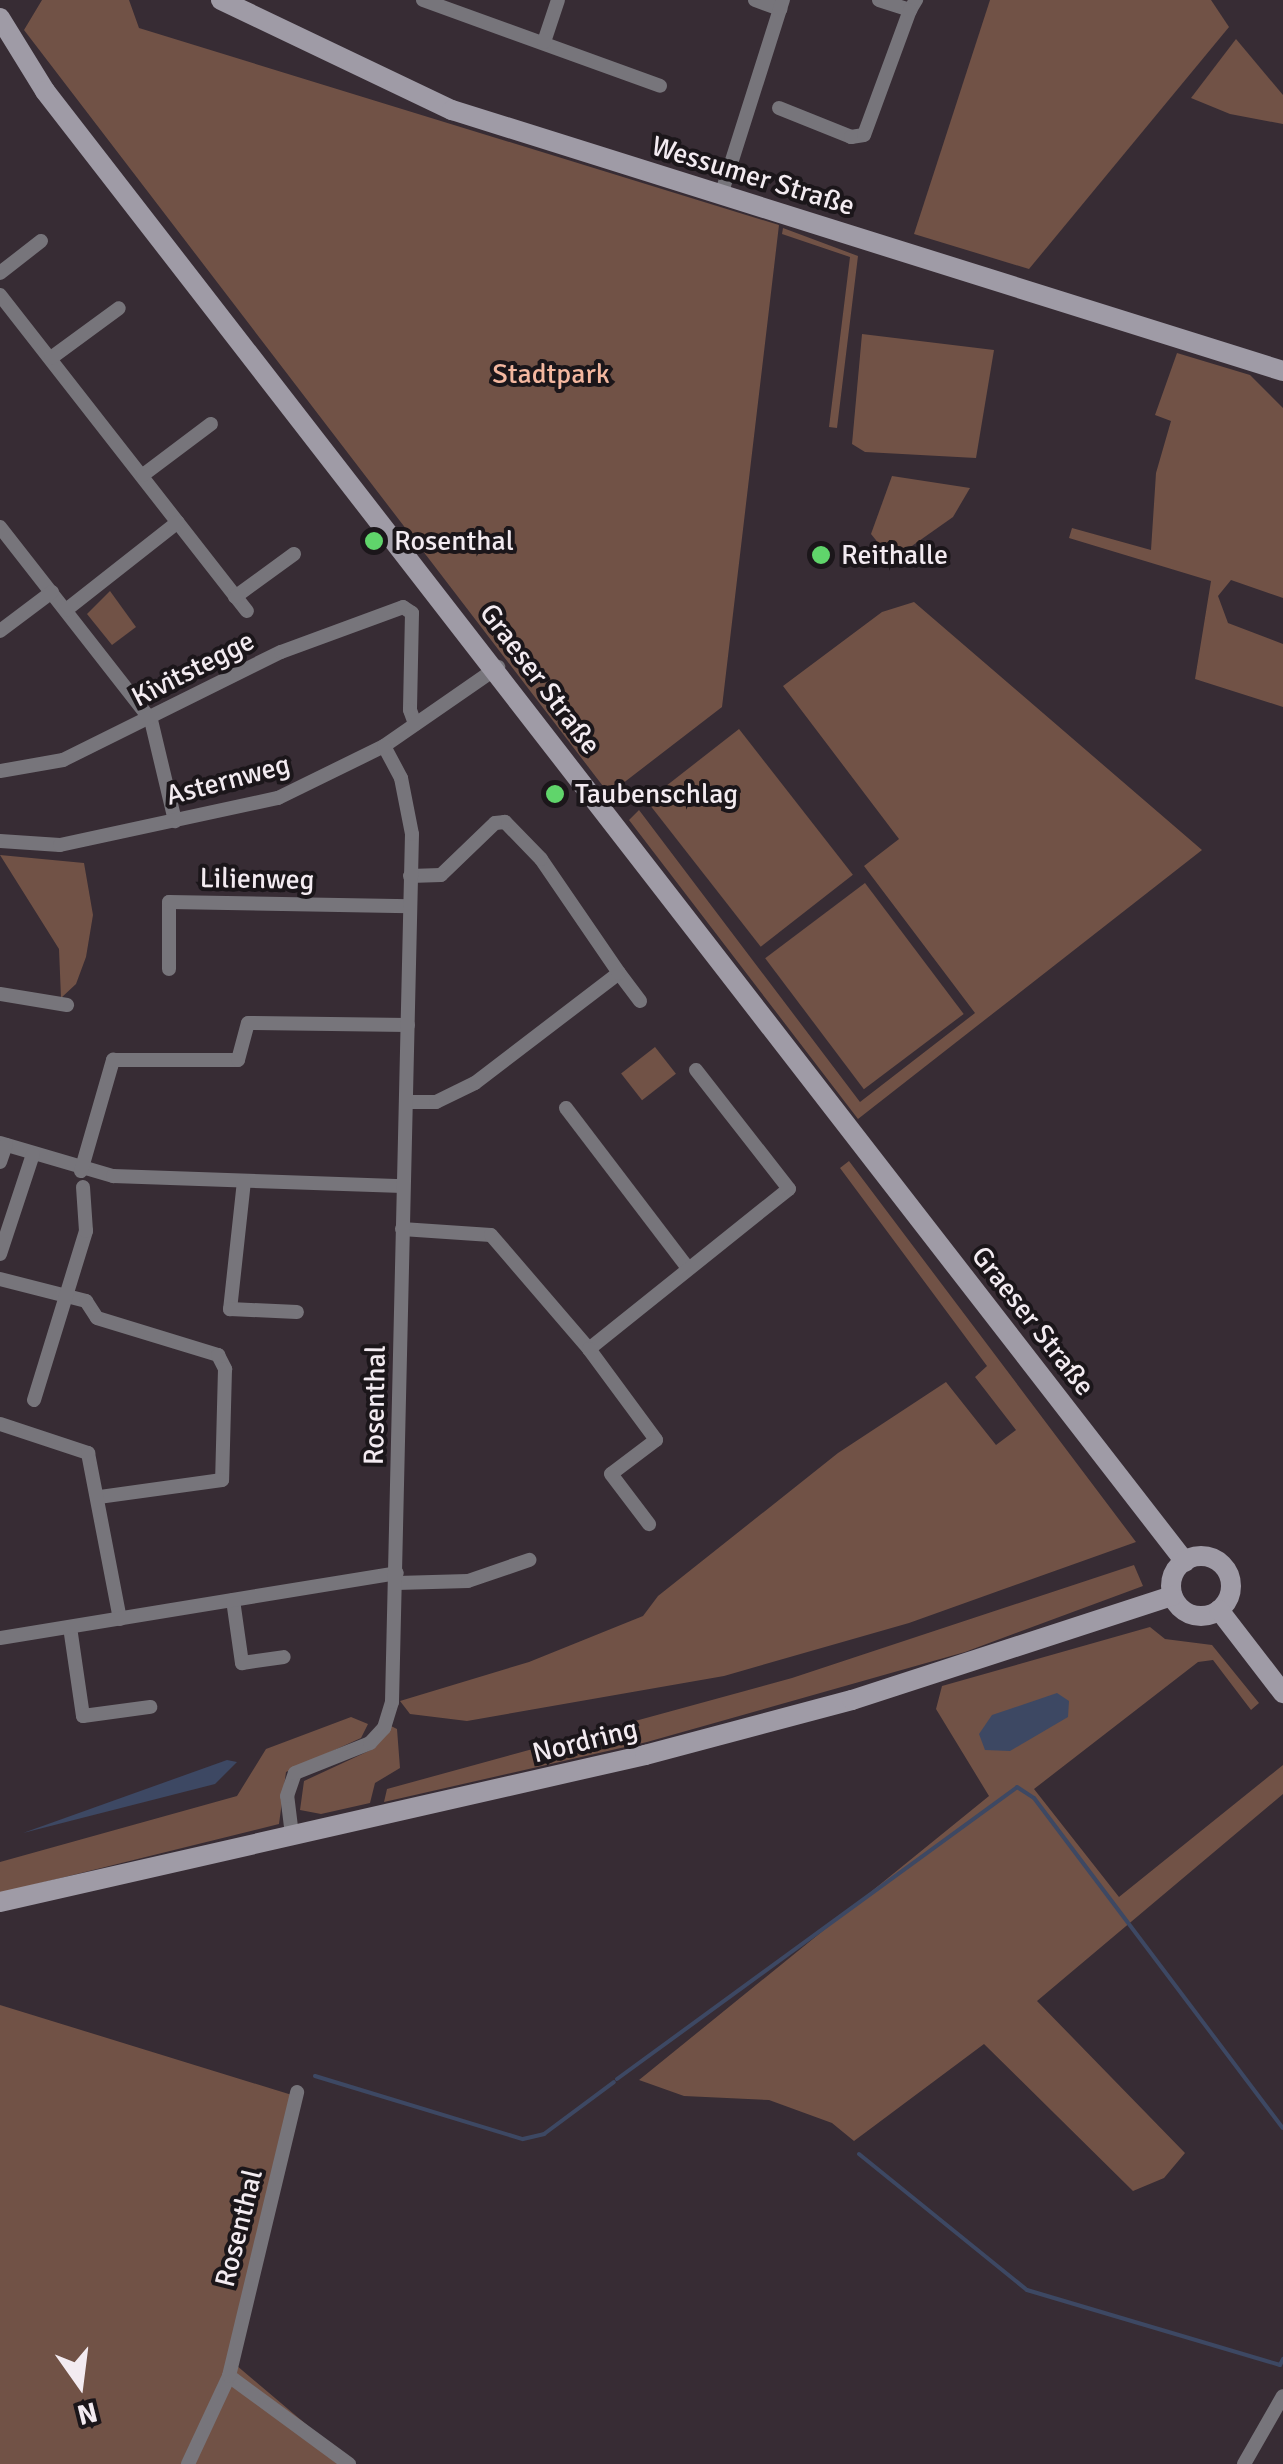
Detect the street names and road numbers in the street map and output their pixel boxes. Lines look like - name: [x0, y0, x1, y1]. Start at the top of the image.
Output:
- street label: Wessumer Straße: [647, 129, 859, 223]
- street label: Graeser Straße: [472, 597, 608, 761]
- street label: Kivitstegge: [126, 624, 260, 714]
- street label: Asternweg: [162, 747, 294, 813]
- street label: Lilienweg: [199, 861, 315, 897]
- street label: Graeser Straße: [964, 1240, 1102, 1402]
- street label: Rosenthal: [357, 1345, 393, 1465]
- street label: Nordring: [529, 1712, 641, 1770]
- street label: Rosenthal: [208, 2166, 270, 2290]

